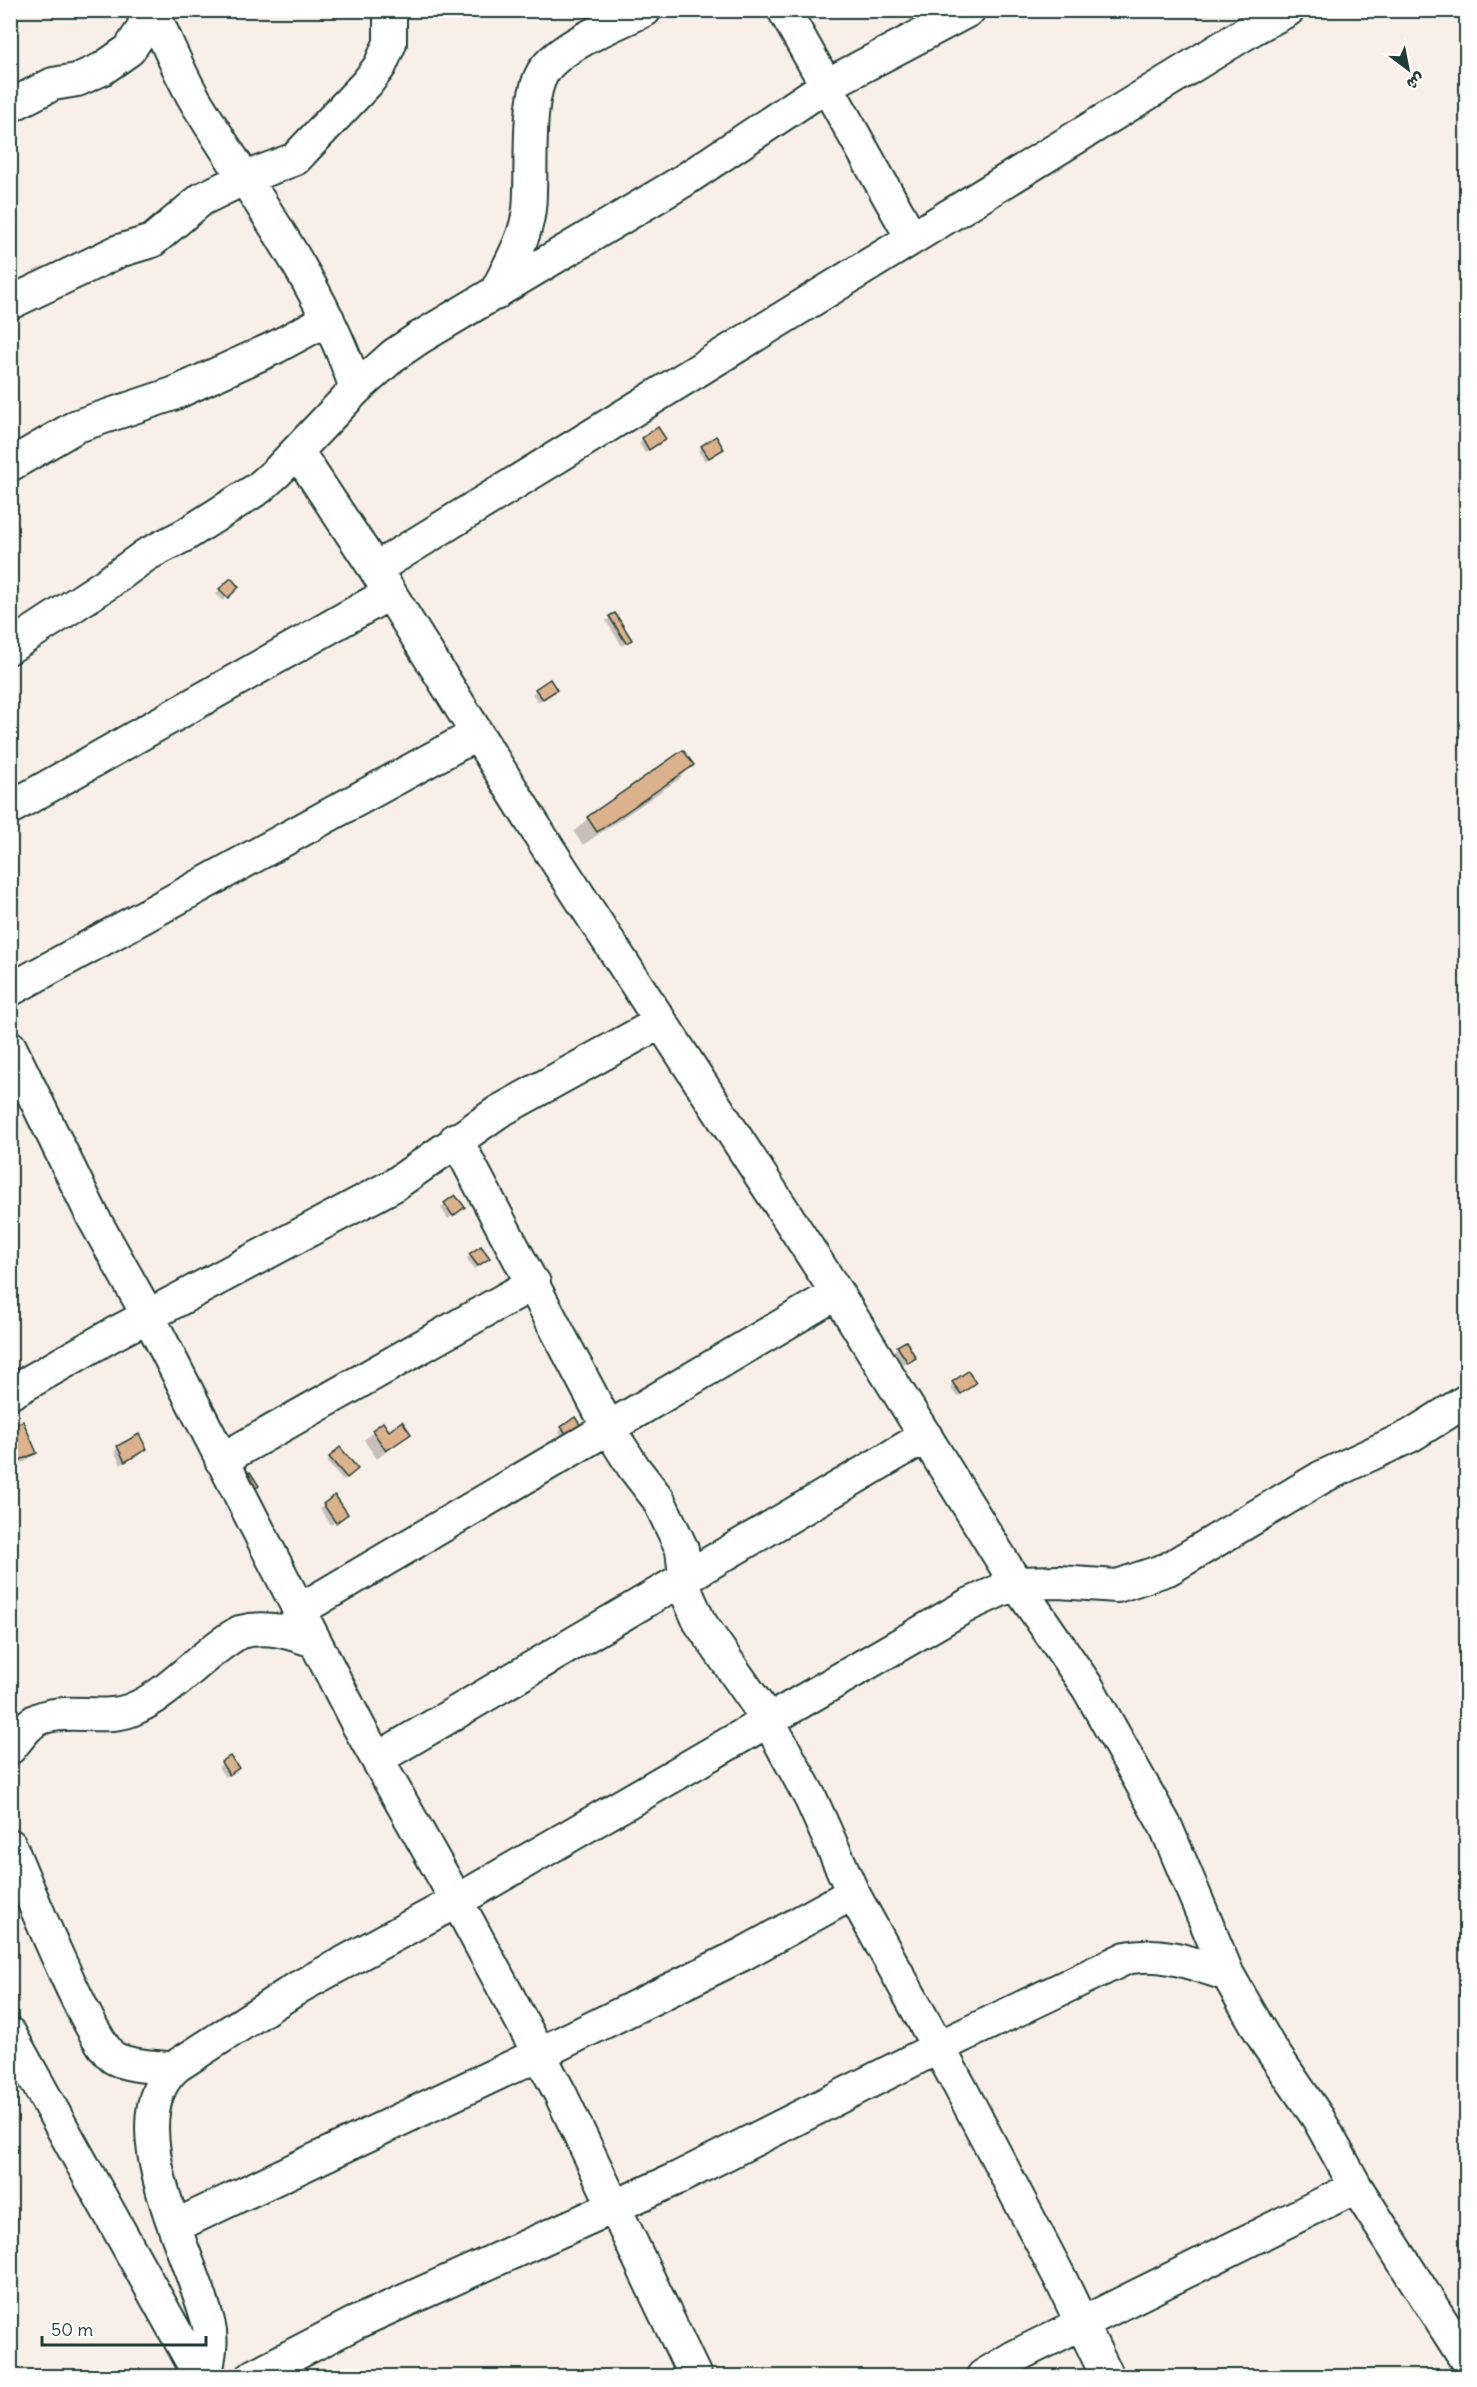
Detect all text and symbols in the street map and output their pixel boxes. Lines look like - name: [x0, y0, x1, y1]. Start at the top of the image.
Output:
- north arrow: [1378, 39, 1438, 99]
- text: ش: [1403, 69, 1429, 95]
- scale bar: [42, 2309, 206, 2347]
- text: 50 m: [51, 2318, 93, 2341]

